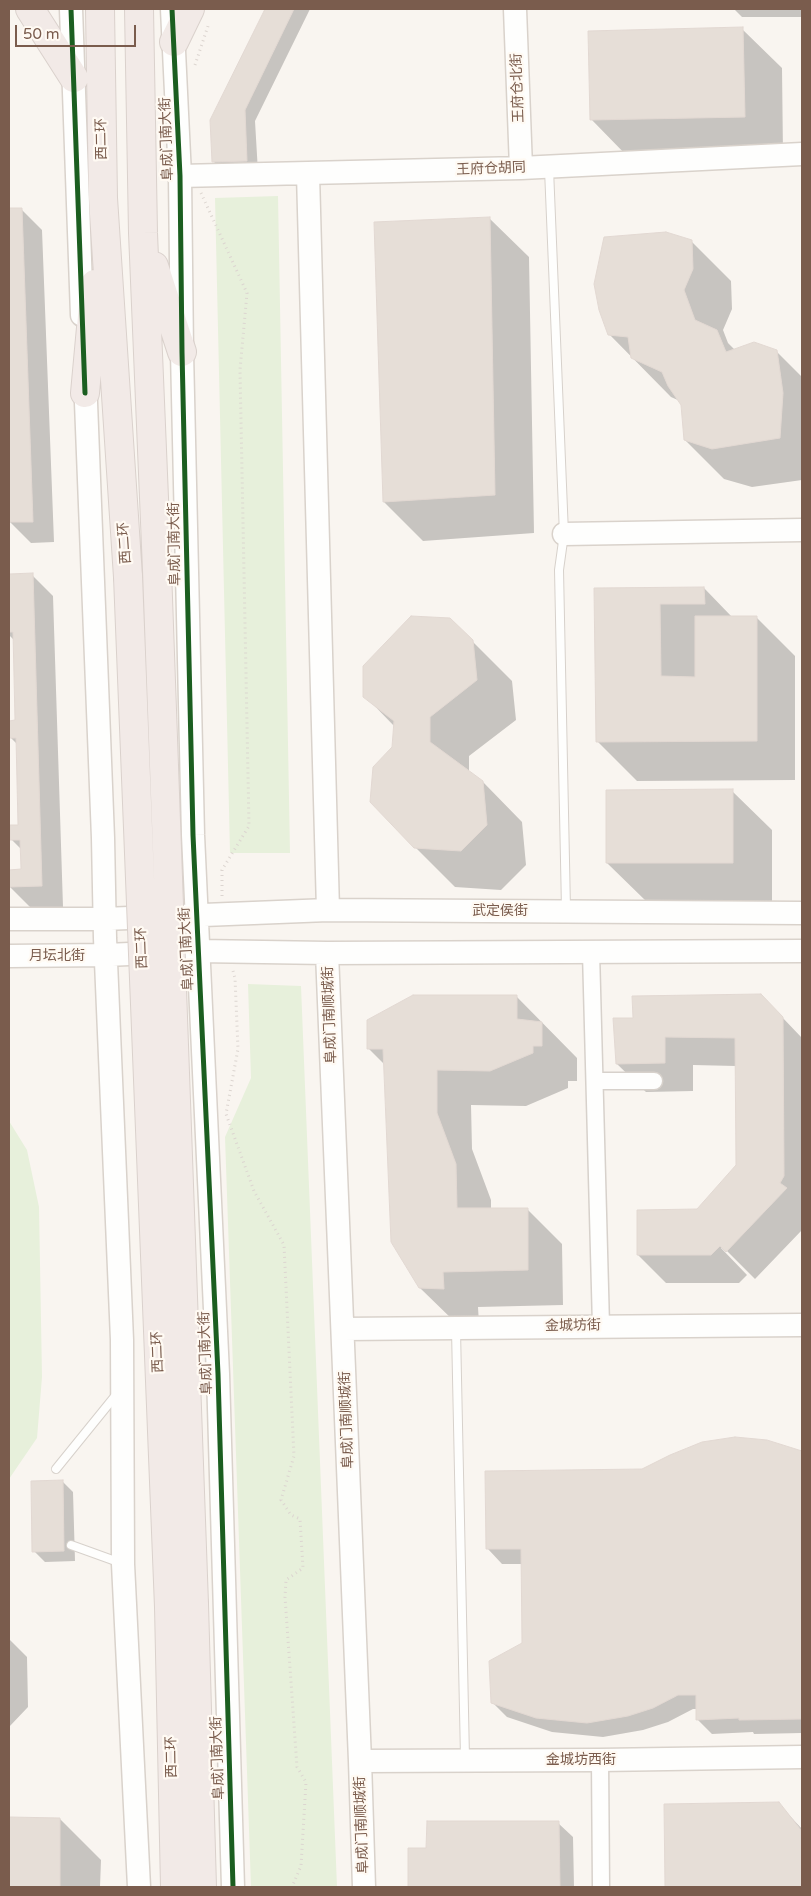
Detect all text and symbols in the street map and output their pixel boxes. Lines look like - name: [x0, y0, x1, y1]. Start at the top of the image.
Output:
- scale bar: [18, 15, 139, 47]
- text: 50 m: [23, 25, 60, 43]
- street label: 王府仓北街: [508, 53, 528, 123]
- street label: 阜成门南大街: [157, 97, 177, 181]
- street label: 西二环: [93, 118, 111, 160]
- street label: 王府仓胡同: [456, 159, 526, 179]
- street label: 阜成门南大街: [166, 502, 184, 586]
- street label: 西二环: [115, 521, 135, 565]
- street label: 武定侯街: [472, 903, 528, 919]
- street label: 阜成门南大街: [176, 907, 198, 991]
- street label: 西二环: [133, 927, 151, 969]
- street label: 月坛北街: [29, 948, 85, 964]
- street label: 阜成门南顺城街: [320, 966, 340, 1064]
- street label: 阜成门南大街: [196, 1311, 216, 1395]
- street label: 金城坊街: [545, 1317, 601, 1335]
- street label: 西二环: [149, 1331, 167, 1373]
- street label: 阜成门南顺城街: [337, 1371, 357, 1469]
- street label: 阜成门南大街: [208, 1716, 228, 1800]
- street label: 西二环: [163, 1736, 181, 1778]
- street label: 金城坊西街: [546, 1752, 616, 1768]
- street label: 阜成门南顺城街: [352, 1776, 372, 1874]

